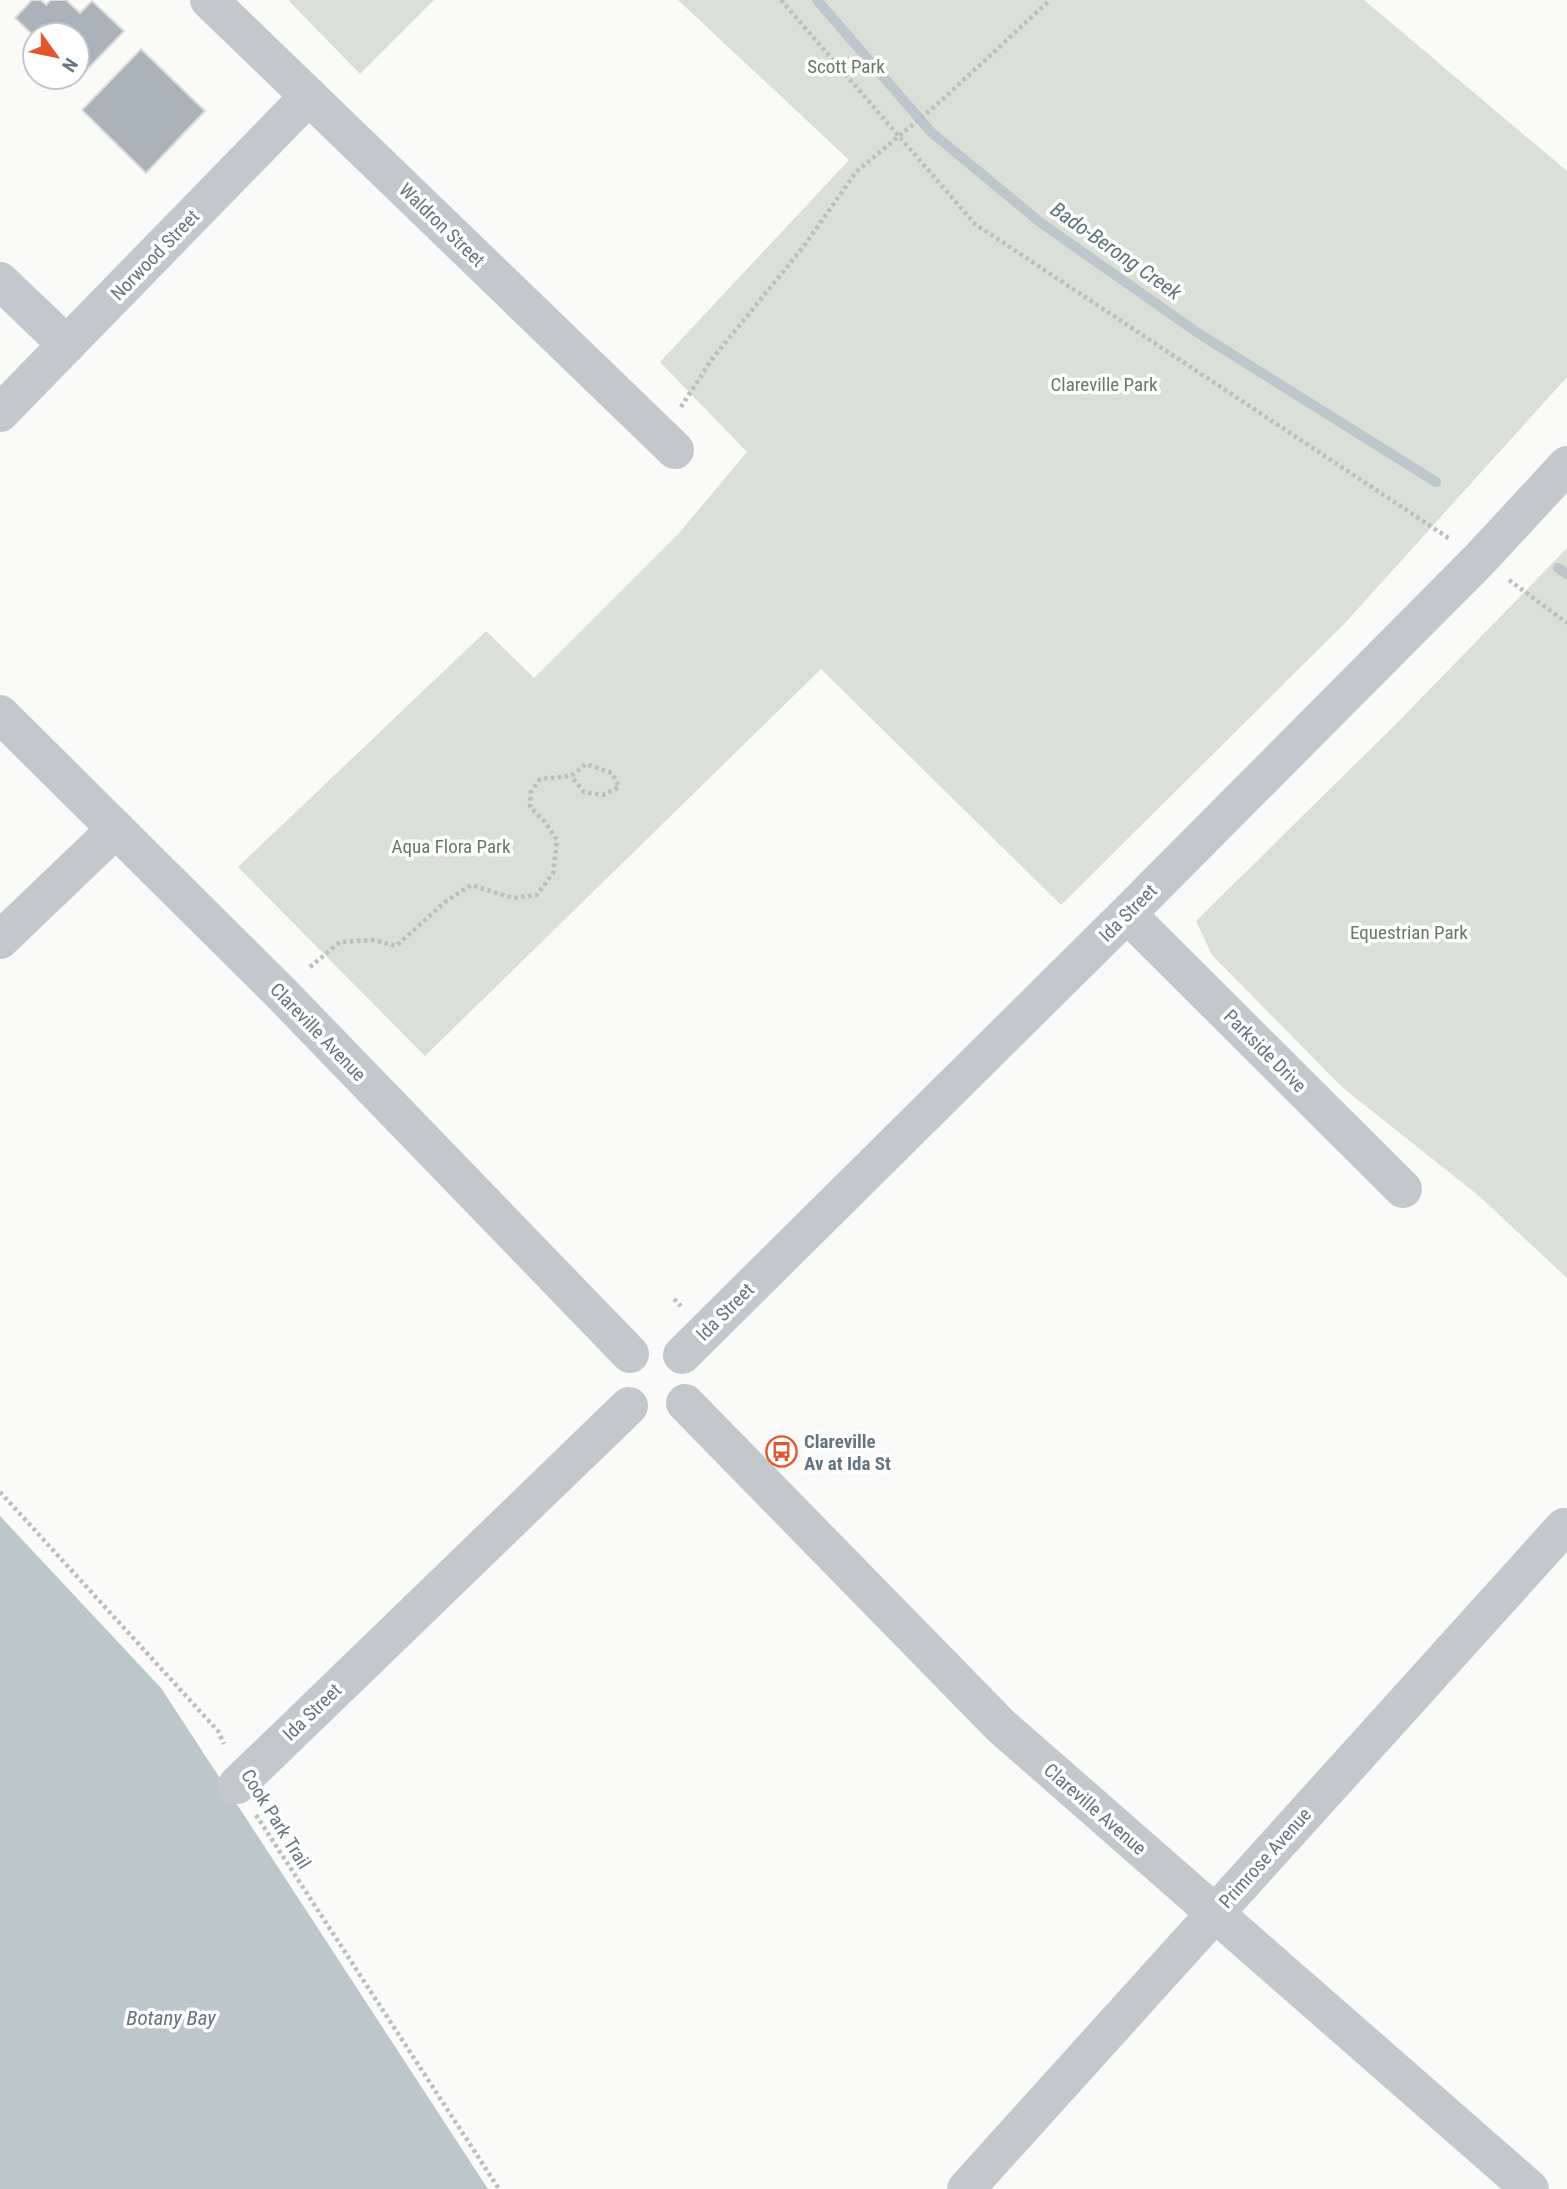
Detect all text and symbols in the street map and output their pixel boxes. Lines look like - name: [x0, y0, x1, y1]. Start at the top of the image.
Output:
- north arrow: [21, 21, 91, 91]
- text: N: [57, 54, 83, 76]
- park label: Scott Park: [807, 55, 885, 78]
- street label: Waldron Street: [394, 178, 490, 272]
- water label: Bado-Berong Creek: [1046, 197, 1186, 305]
- street label: Norwood Street: [106, 205, 204, 305]
- park label: Clareville Park: [1051, 373, 1158, 396]
- park label: Aqua Flora Park: [392, 835, 511, 858]
- street label: Ida Street: [1094, 879, 1162, 947]
- park label: Equestrian Park: [1350, 921, 1468, 944]
- street label: Clareville Avenue: [265, 978, 371, 1086]
- street label: Parkside Drive: [1219, 1005, 1311, 1097]
- street label: Ida Street: [691, 1278, 759, 1346]
- place label: Clareville Av at Ida St: [804, 1430, 891, 1475]
- bus stop icon: Clareville Av at Ida St: [764, 1435, 798, 1469]
- street label: Ida Street: [278, 1679, 346, 1745]
- street label: Clareville Avenue: [1039, 1758, 1151, 1860]
- street label: Cook Park Trail: [236, 1765, 316, 1873]
- street label: Primrose Avenue: [1214, 1803, 1316, 1913]
- water label: Botany Bay: [126, 2006, 216, 2030]

